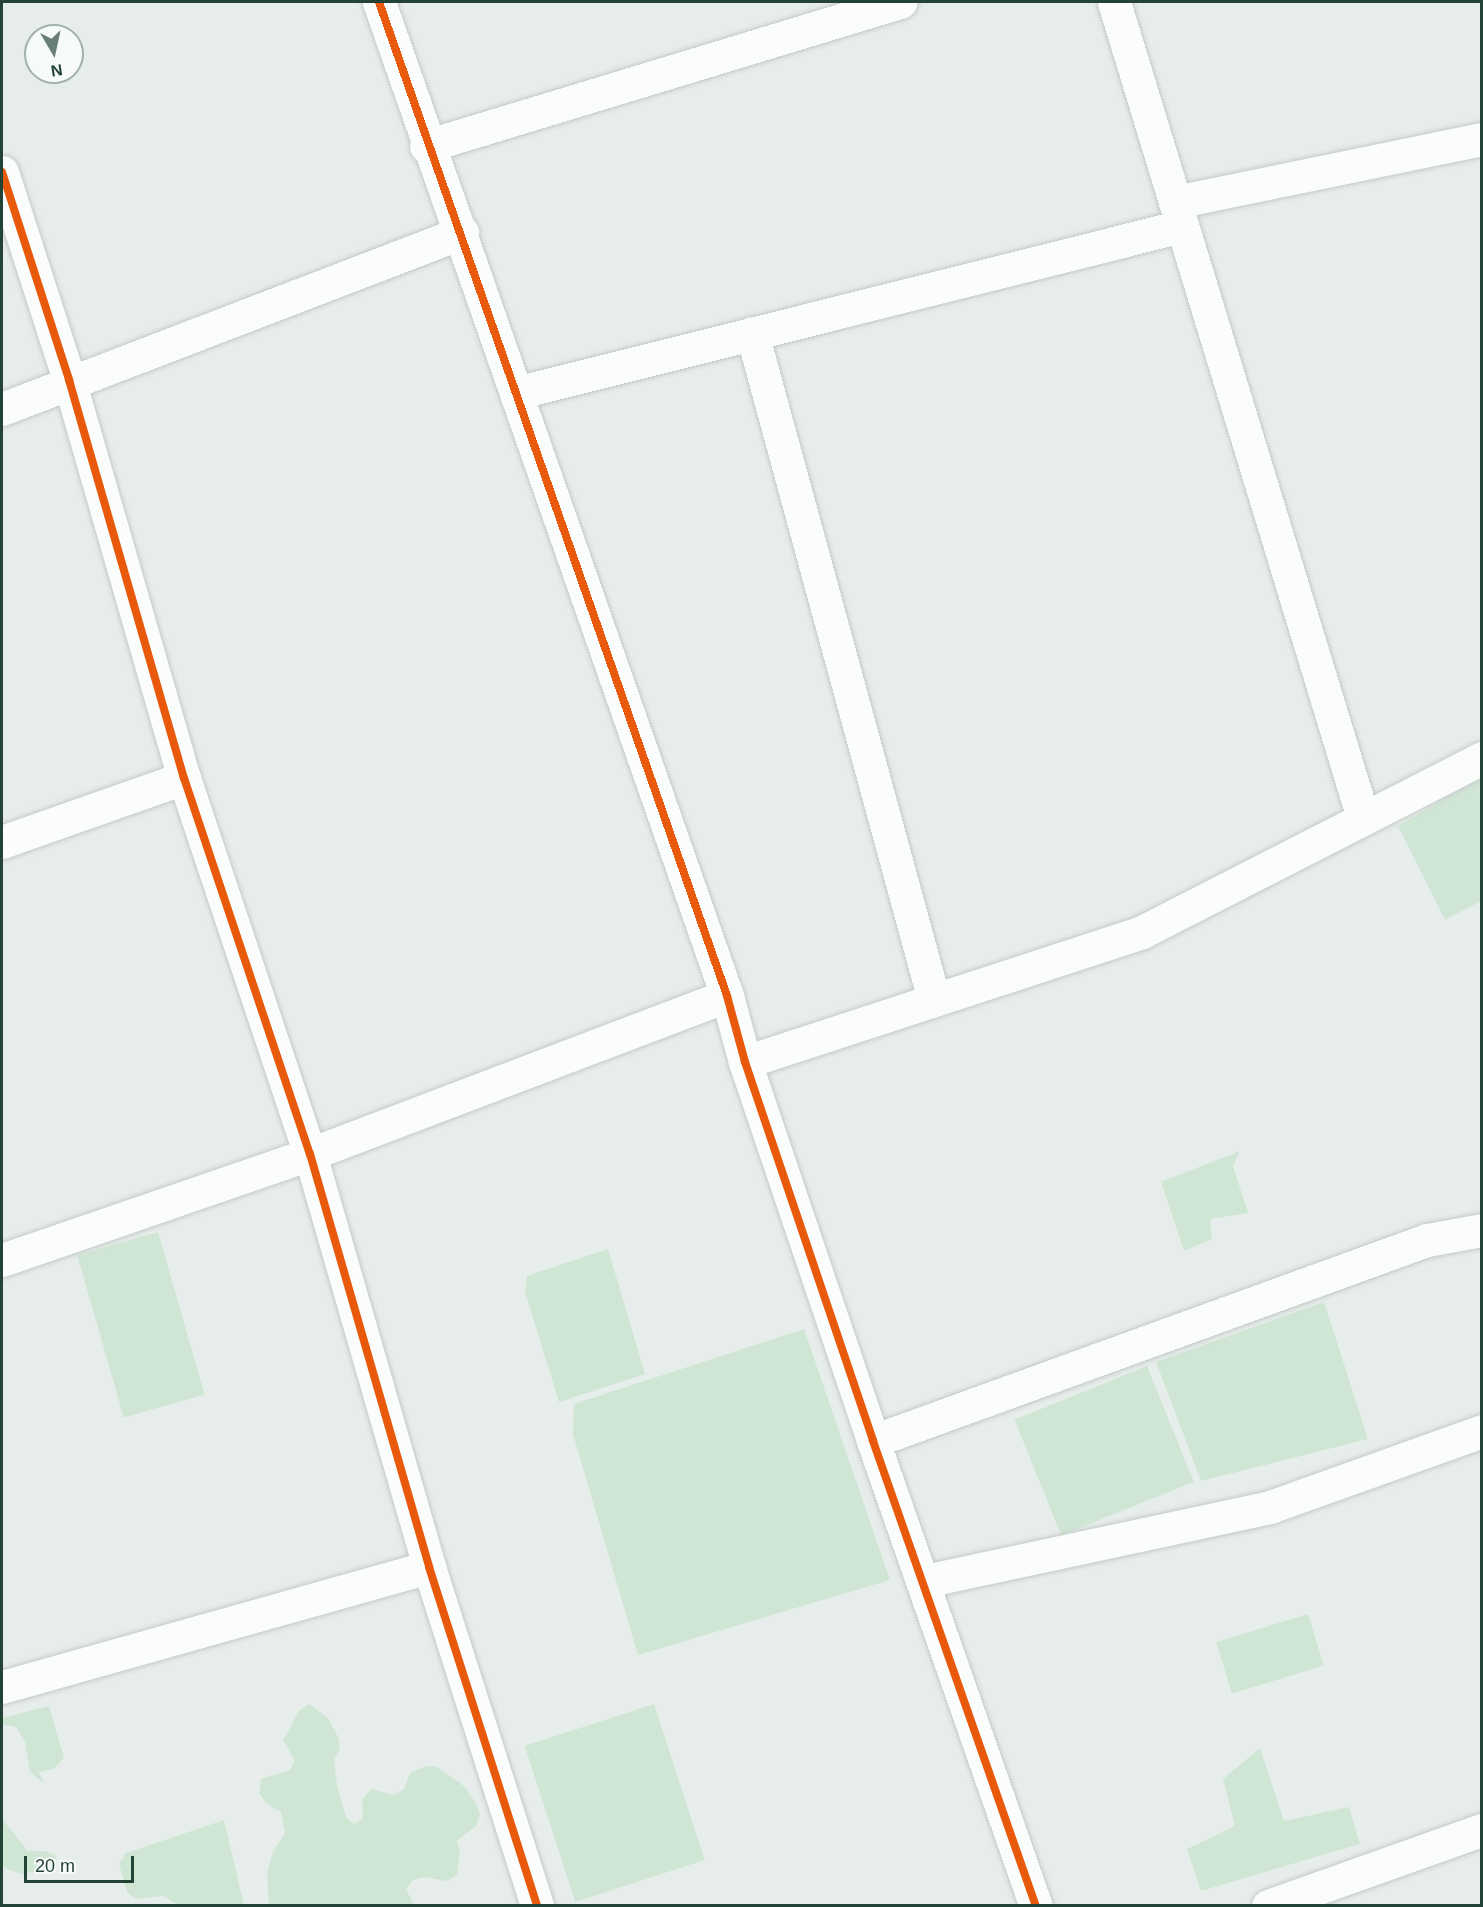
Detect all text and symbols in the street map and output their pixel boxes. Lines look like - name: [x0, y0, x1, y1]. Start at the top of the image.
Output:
- north arrow: [24, 24, 84, 84]
- text: N: [50, 61, 64, 80]
- scale bar: [27, 1844, 136, 1882]
- text: 20 m: [35, 1856, 75, 1876]

